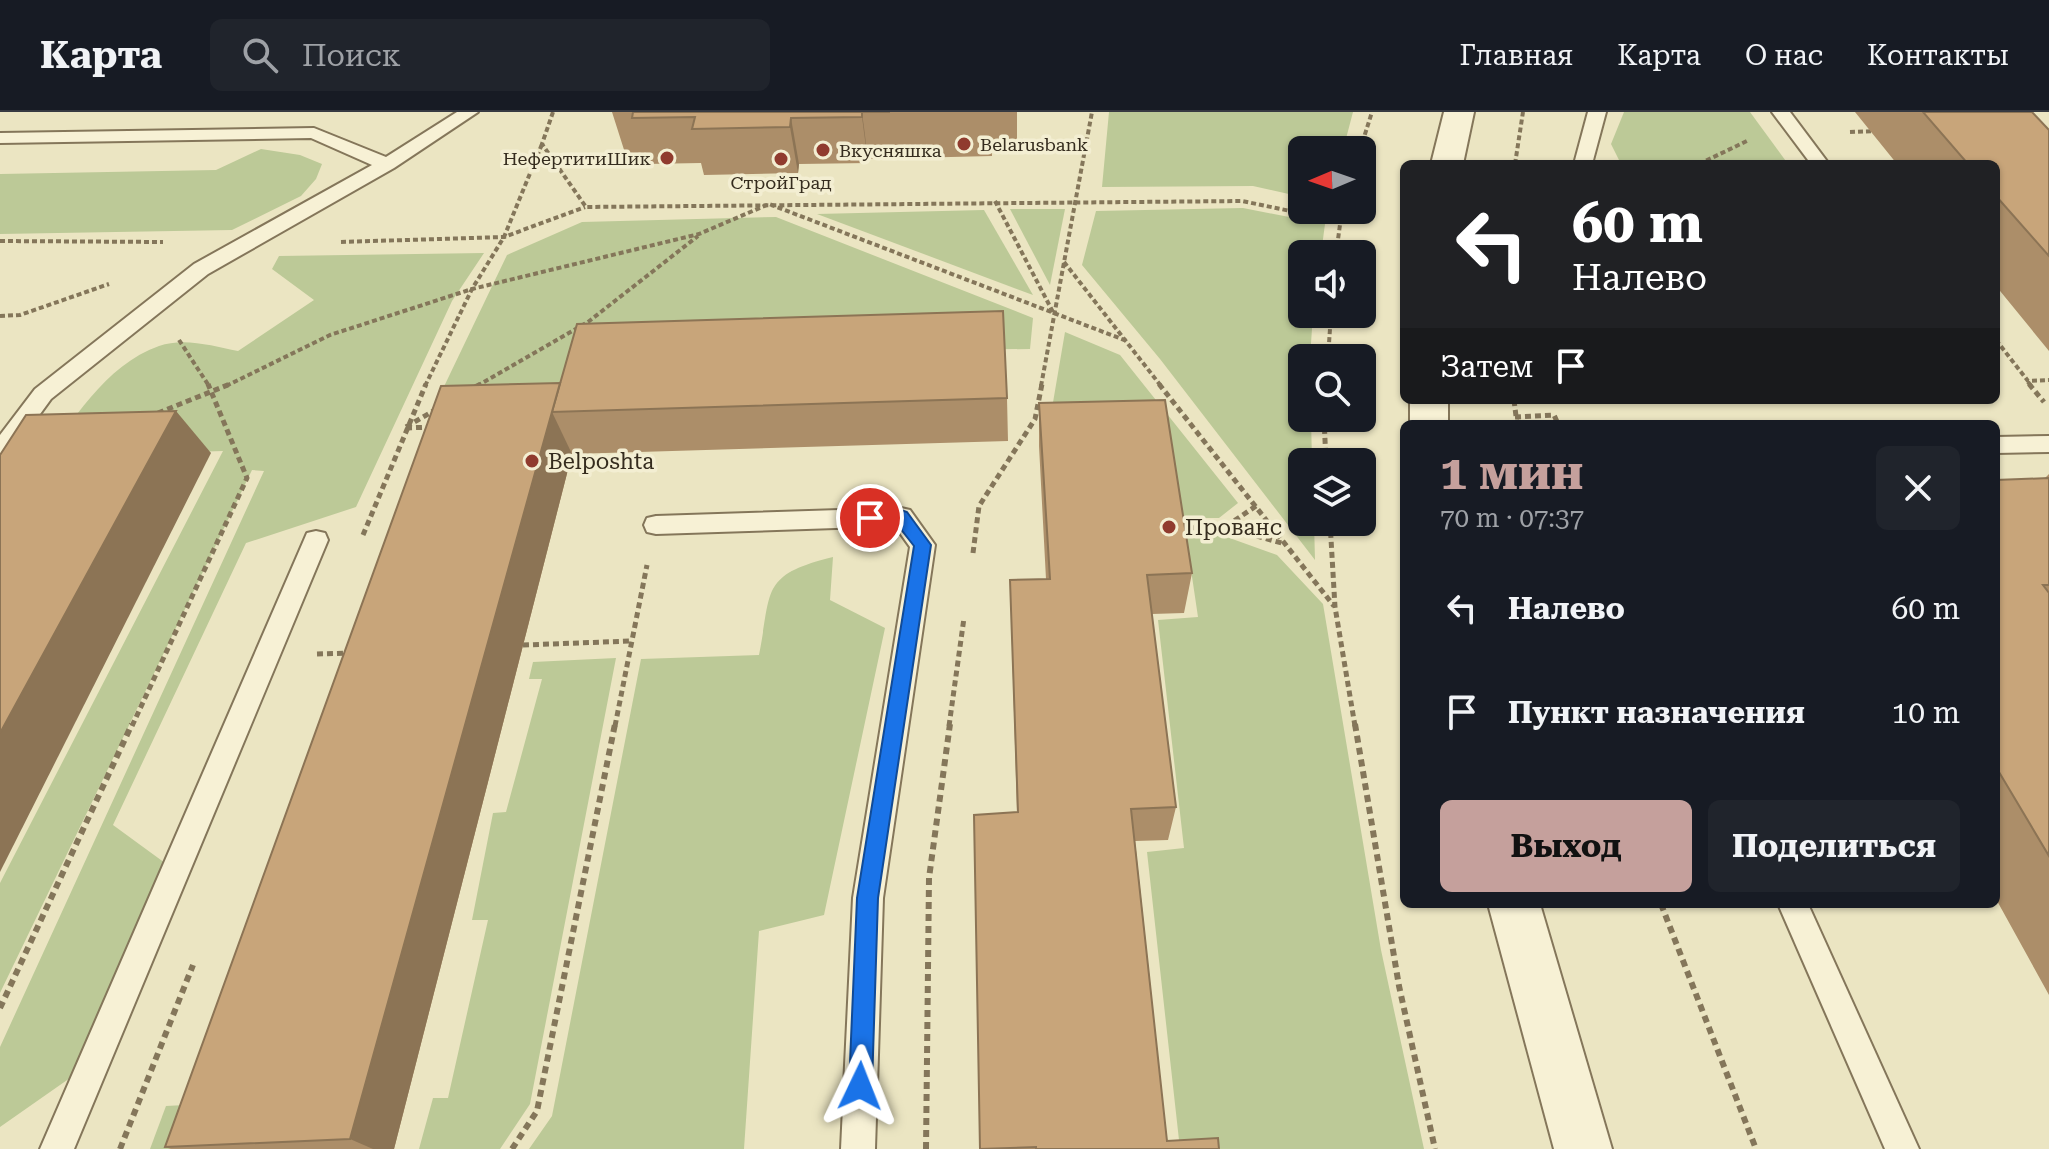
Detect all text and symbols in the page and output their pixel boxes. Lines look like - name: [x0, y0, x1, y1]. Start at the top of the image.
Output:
- search box: [210, 19, 770, 91]
- text: Карта: [40, 33, 162, 77]
- icon: search: [238, 33, 282, 77]
- text: Поиск: [302, 38, 401, 73]
- text: Главная: [1459, 39, 1573, 72]
- text: Карта: [1617, 39, 1701, 72]
- text: О нас: [1745, 39, 1823, 72]
- text: Контакты: [1867, 39, 2009, 72]
- place label: Belarusbank: [980, 134, 1088, 155]
- marker: Belarusbank: [955, 135, 973, 153]
- north arrow: [1288, 136, 1376, 224]
- map controls: [1288, 136, 1376, 536]
- place label: Вкусняшка: [839, 140, 942, 161]
- marker: Вкусняшка: [814, 141, 832, 159]
- place label: НефертитиШик: [503, 148, 651, 169]
- marker: НефертитиШик: [658, 149, 676, 167]
- marker: СтройГрад: [772, 150, 790, 168]
- place label: СтройГрад: [730, 172, 832, 193]
- text: 60 m: [1572, 190, 1703, 256]
- icon: left: [1440, 192, 1544, 296]
- button: sound: [1288, 240, 1376, 328]
- text: Налево: [1572, 257, 1707, 299]
- button: search: [1288, 344, 1376, 432]
- icon: arrive: [1549, 344, 1593, 388]
- text: Затем: [1440, 349, 1533, 384]
- text: 1 мин: [1440, 445, 1583, 501]
- button: close: [1876, 446, 1960, 530]
- button: layers: [1288, 448, 1376, 536]
- place label: Belposhta: [548, 449, 654, 474]
- marker: Belposhta: [523, 452, 541, 470]
- pin: [836, 484, 904, 552]
- icon: arrive: [848, 496, 892, 540]
- text: 70 m · 07:37: [1440, 503, 1584, 533]
- place label: Прованс: [1185, 515, 1282, 540]
- marker: Прованс: [1160, 518, 1178, 536]
- icon: left: [1440, 586, 1484, 630]
- text: Налево: [1508, 591, 1625, 626]
- text: 60 m: [1891, 591, 1960, 626]
- icon: arrive: [1440, 690, 1484, 734]
- text: Пункт назначения: [1508, 695, 1805, 730]
- text: 10 m: [1891, 695, 1960, 730]
- button: Выход: [1440, 800, 1692, 892]
- button: Поделиться: [1708, 800, 1960, 892]
- position arrow: [818, 1044, 902, 1128]

